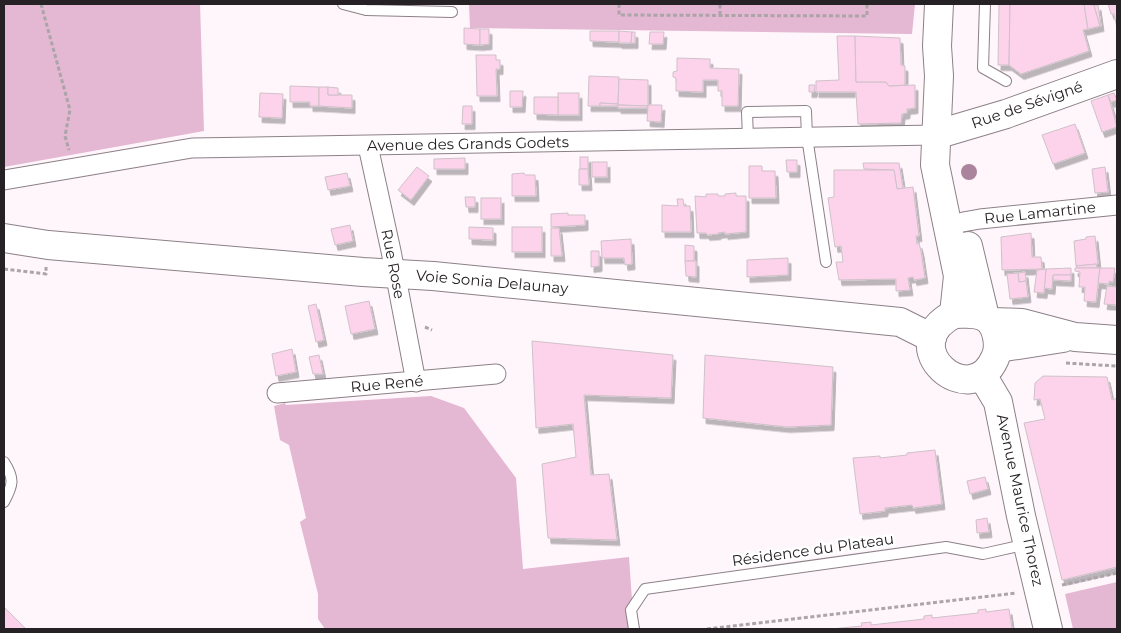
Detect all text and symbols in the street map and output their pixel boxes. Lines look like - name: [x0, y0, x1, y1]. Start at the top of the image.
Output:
- street label: Rue de Sévigné: [968, 77, 1085, 133]
- street label: Avenue des Grands Godets: [367, 132, 569, 155]
- street label: Rue Lamartine: [983, 197, 1097, 228]
- street label: Rue Rose: [377, 227, 410, 300]
- street label: Voie Sonia Delaunay: [415, 265, 570, 298]
- street label: Rue René: [350, 371, 424, 396]
- street label: Avenue Maurice Thorez: [993, 412, 1048, 588]
- street label: Résidence du Plateau: [731, 529, 895, 570]

